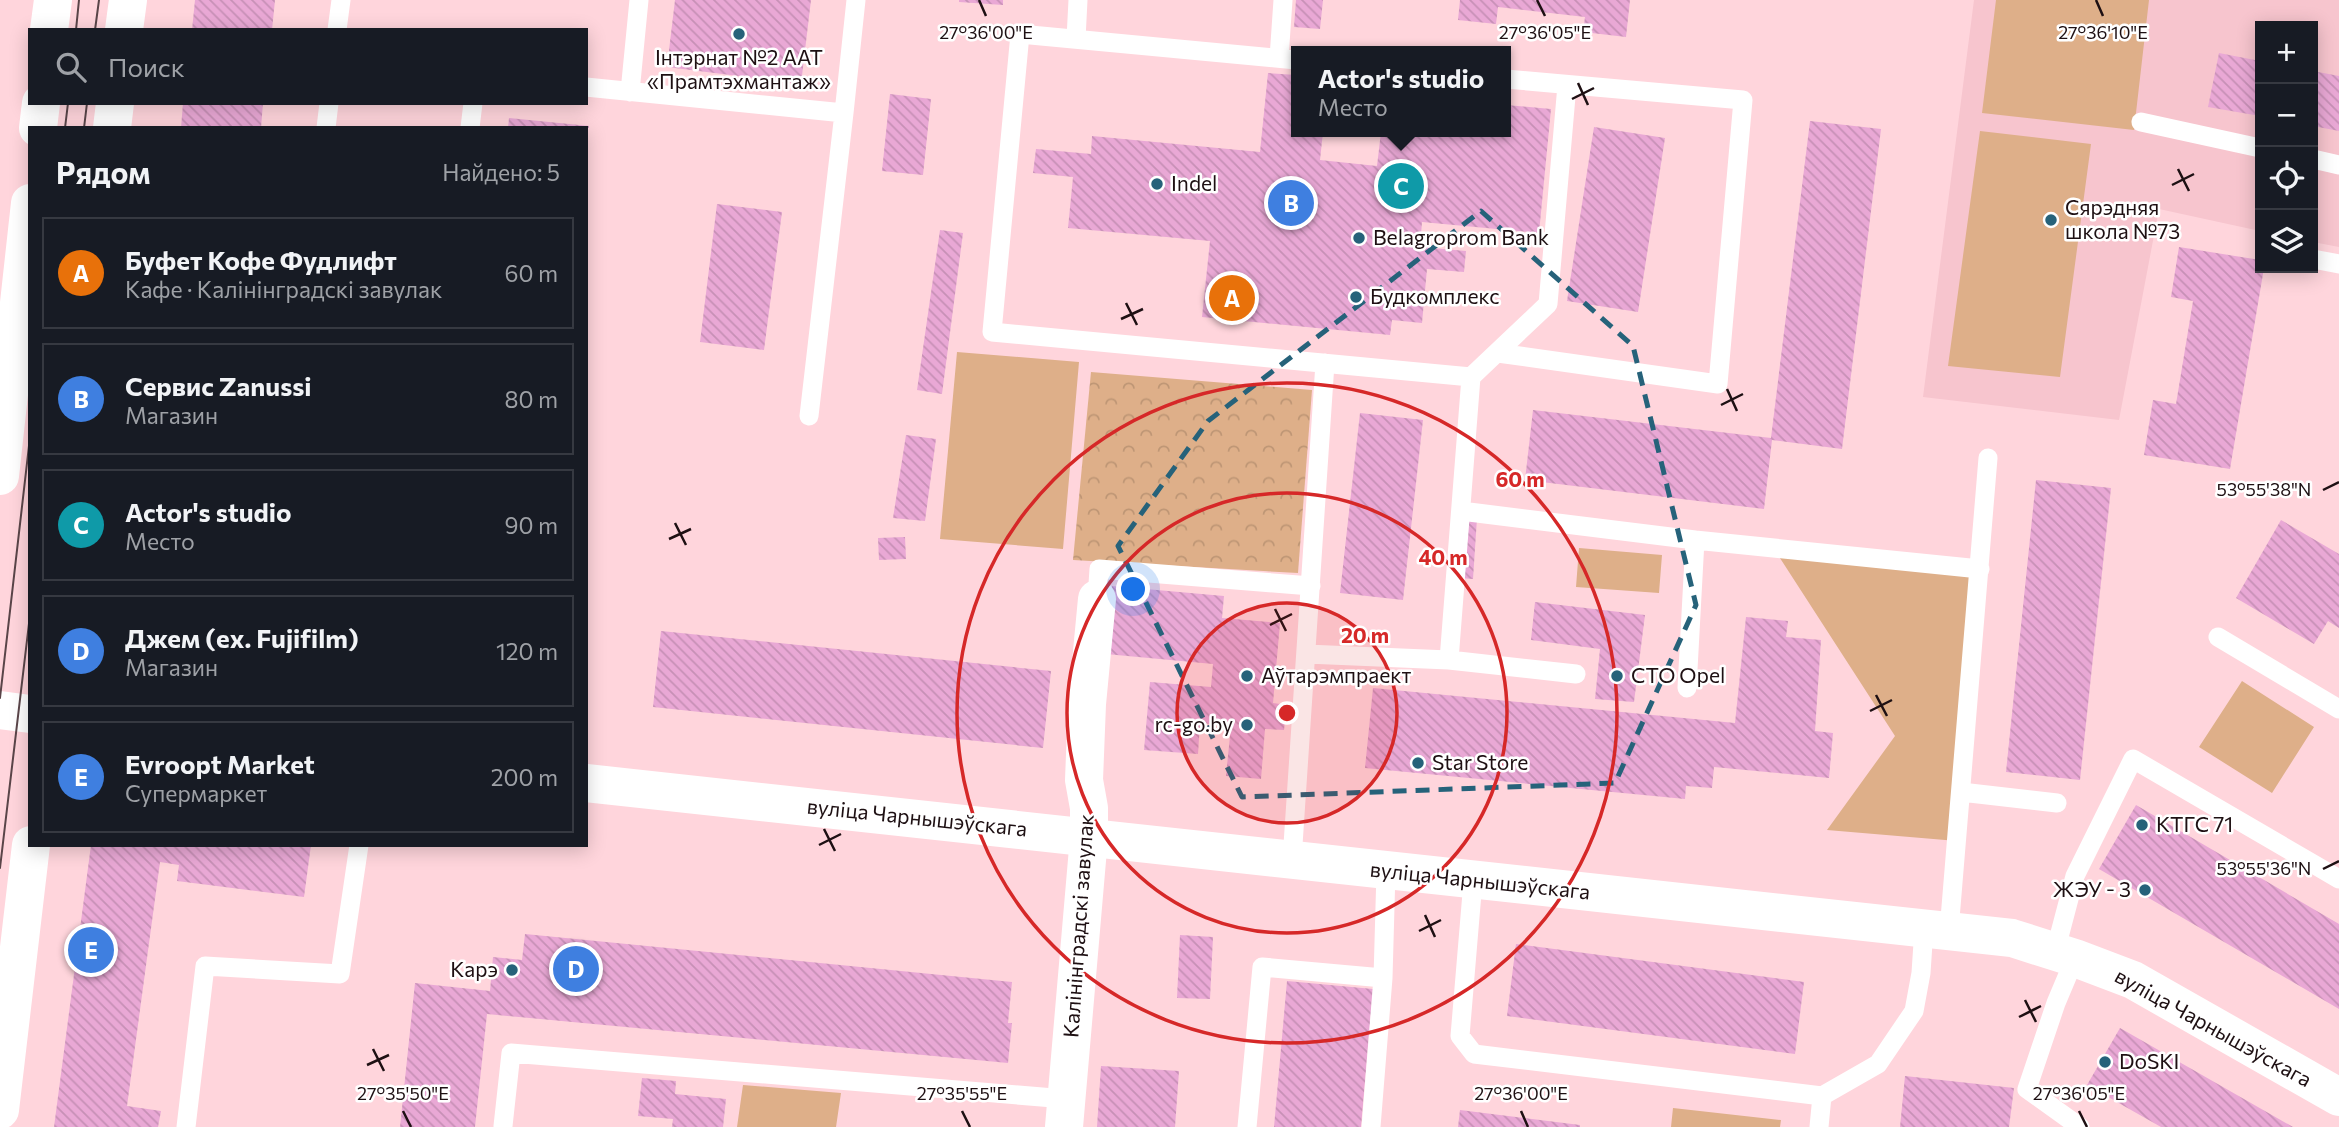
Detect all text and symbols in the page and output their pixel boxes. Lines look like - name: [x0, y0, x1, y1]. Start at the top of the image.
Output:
- text: 27°36'00"E: [939, 21, 1033, 43]
- text: 27°36'05"E: [1499, 21, 1591, 43]
- text: 27°36'10"E: [2058, 21, 2148, 43]
- map controls: [2255, 21, 2318, 273]
- button: +: [2255, 21, 2318, 84]
- marker: Інтэрнат №2 ААТ «Прамтэхмантаж»: [731, 26, 747, 42]
- search box: [28, 28, 588, 105]
- place label: Інтэрнат №2 ААТ «Прамтэхмантаж»: [647, 44, 831, 93]
- popup: [1291, 46, 1511, 137]
- icon: search: [52, 48, 90, 86]
- text: Поиск: [108, 51, 185, 82]
- text: Actor's studio: [1318, 62, 1484, 93]
- button: −: [2255, 84, 2318, 147]
- text: Место: [1318, 93, 1388, 121]
- button: locate: [2255, 147, 2318, 210]
- text: Рядом: [56, 153, 150, 190]
- text: Найдено: 5: [442, 158, 560, 186]
- pin: C: [1378, 160, 1424, 212]
- place label: Indel: [1171, 170, 1217, 195]
- marker: Indel: [1149, 176, 1165, 192]
- pin: B: [1268, 177, 1314, 229]
- place label: Сярэдняя школа №73: [2065, 194, 2180, 243]
- button: layers: [2255, 210, 2318, 273]
- marker: Сярэдняя школа №73: [2043, 212, 2059, 228]
- place label: Belagroprom Bank: [1373, 224, 1549, 249]
- marker: Belagroprom Bank: [1351, 230, 1367, 246]
- text: Буфет Кофе Фудлифт: [125, 244, 397, 275]
- text: A: [73, 259, 89, 287]
- text: 60 m: [505, 259, 558, 287]
- pin: A: [1209, 272, 1255, 324]
- text: Кафе · Калінінградскі завулак: [125, 275, 442, 303]
- place label: Будкомплекс: [1370, 283, 1500, 308]
- marker: Будкомплекс: [1348, 289, 1364, 305]
- text: Сервис Zanussi: [125, 370, 312, 401]
- text: B: [73, 385, 89, 413]
- text: 80 m: [505, 385, 558, 413]
- text: Магазин: [125, 401, 218, 429]
- text: 60 m: [1495, 466, 1545, 491]
- text: 53°55'38"N: [2217, 478, 2311, 500]
- text: Actor's studio: [125, 496, 291, 527]
- text: C: [73, 511, 89, 539]
- text: 90 m: [505, 511, 558, 539]
- text: Место: [125, 527, 195, 555]
- text: 40 m: [1418, 544, 1468, 569]
- your location: [1116, 572, 1150, 606]
- text: Джем (ex. Fujifilm): [125, 622, 359, 653]
- text: 20 m: [1341, 622, 1389, 647]
- text: D: [73, 637, 89, 665]
- text: 120 m: [496, 637, 558, 665]
- text: Магазин: [125, 653, 218, 681]
- place label: Аўтарэмпраект: [1261, 662, 1412, 687]
- place label: СТО Opel: [1631, 662, 1725, 687]
- marker: Аўтарэмпраект: [1239, 668, 1255, 684]
- marker: СТО Opel: [1609, 668, 1625, 684]
- centre of rings: [1275, 701, 1299, 725]
- place label: rc-go.by: [1155, 711, 1233, 736]
- marker: rc-go.by: [1239, 717, 1255, 733]
- text: Evroopt Market: [125, 748, 315, 779]
- place label: Star Store: [1432, 749, 1528, 774]
- marker: Star Store: [1410, 755, 1426, 771]
- text: E: [74, 763, 88, 791]
- text: 200 m: [491, 763, 558, 791]
- text: Супермаркет: [125, 779, 267, 807]
- street label: вуліца Чарнышэўскага: [806, 793, 1028, 840]
- place label: КТГС 71: [2156, 811, 2233, 836]
- street label: Калінінградскі завулак: [1057, 813, 1098, 1039]
- marker: КТГС 71: [2134, 817, 2150, 833]
- street label: вуліца Чарнышэўскага: [1369, 856, 1591, 903]
- text: 53°55'36"N: [2217, 857, 2311, 879]
- place label: ЖЭУ - 3: [2053, 876, 2131, 901]
- marker: ЖЭУ - 3: [2137, 882, 2153, 898]
- pin: E: [68, 924, 114, 976]
- pin: D: [553, 943, 599, 995]
- place label: Карэ: [450, 956, 498, 981]
- marker: Карэ: [504, 962, 520, 978]
- street label: вуліца Чарнышэўскага: [2111, 962, 2316, 1091]
- place label: DoSKI: [2119, 1048, 2179, 1073]
- marker: DoSKI: [2097, 1054, 2113, 1070]
- text: 27°35'50"E: [357, 1082, 449, 1104]
- text: 27°35'55"E: [917, 1082, 1007, 1104]
- text: 27°36'00"E: [1474, 1082, 1568, 1104]
- text: 27°36'05"E: [2033, 1082, 2125, 1104]

